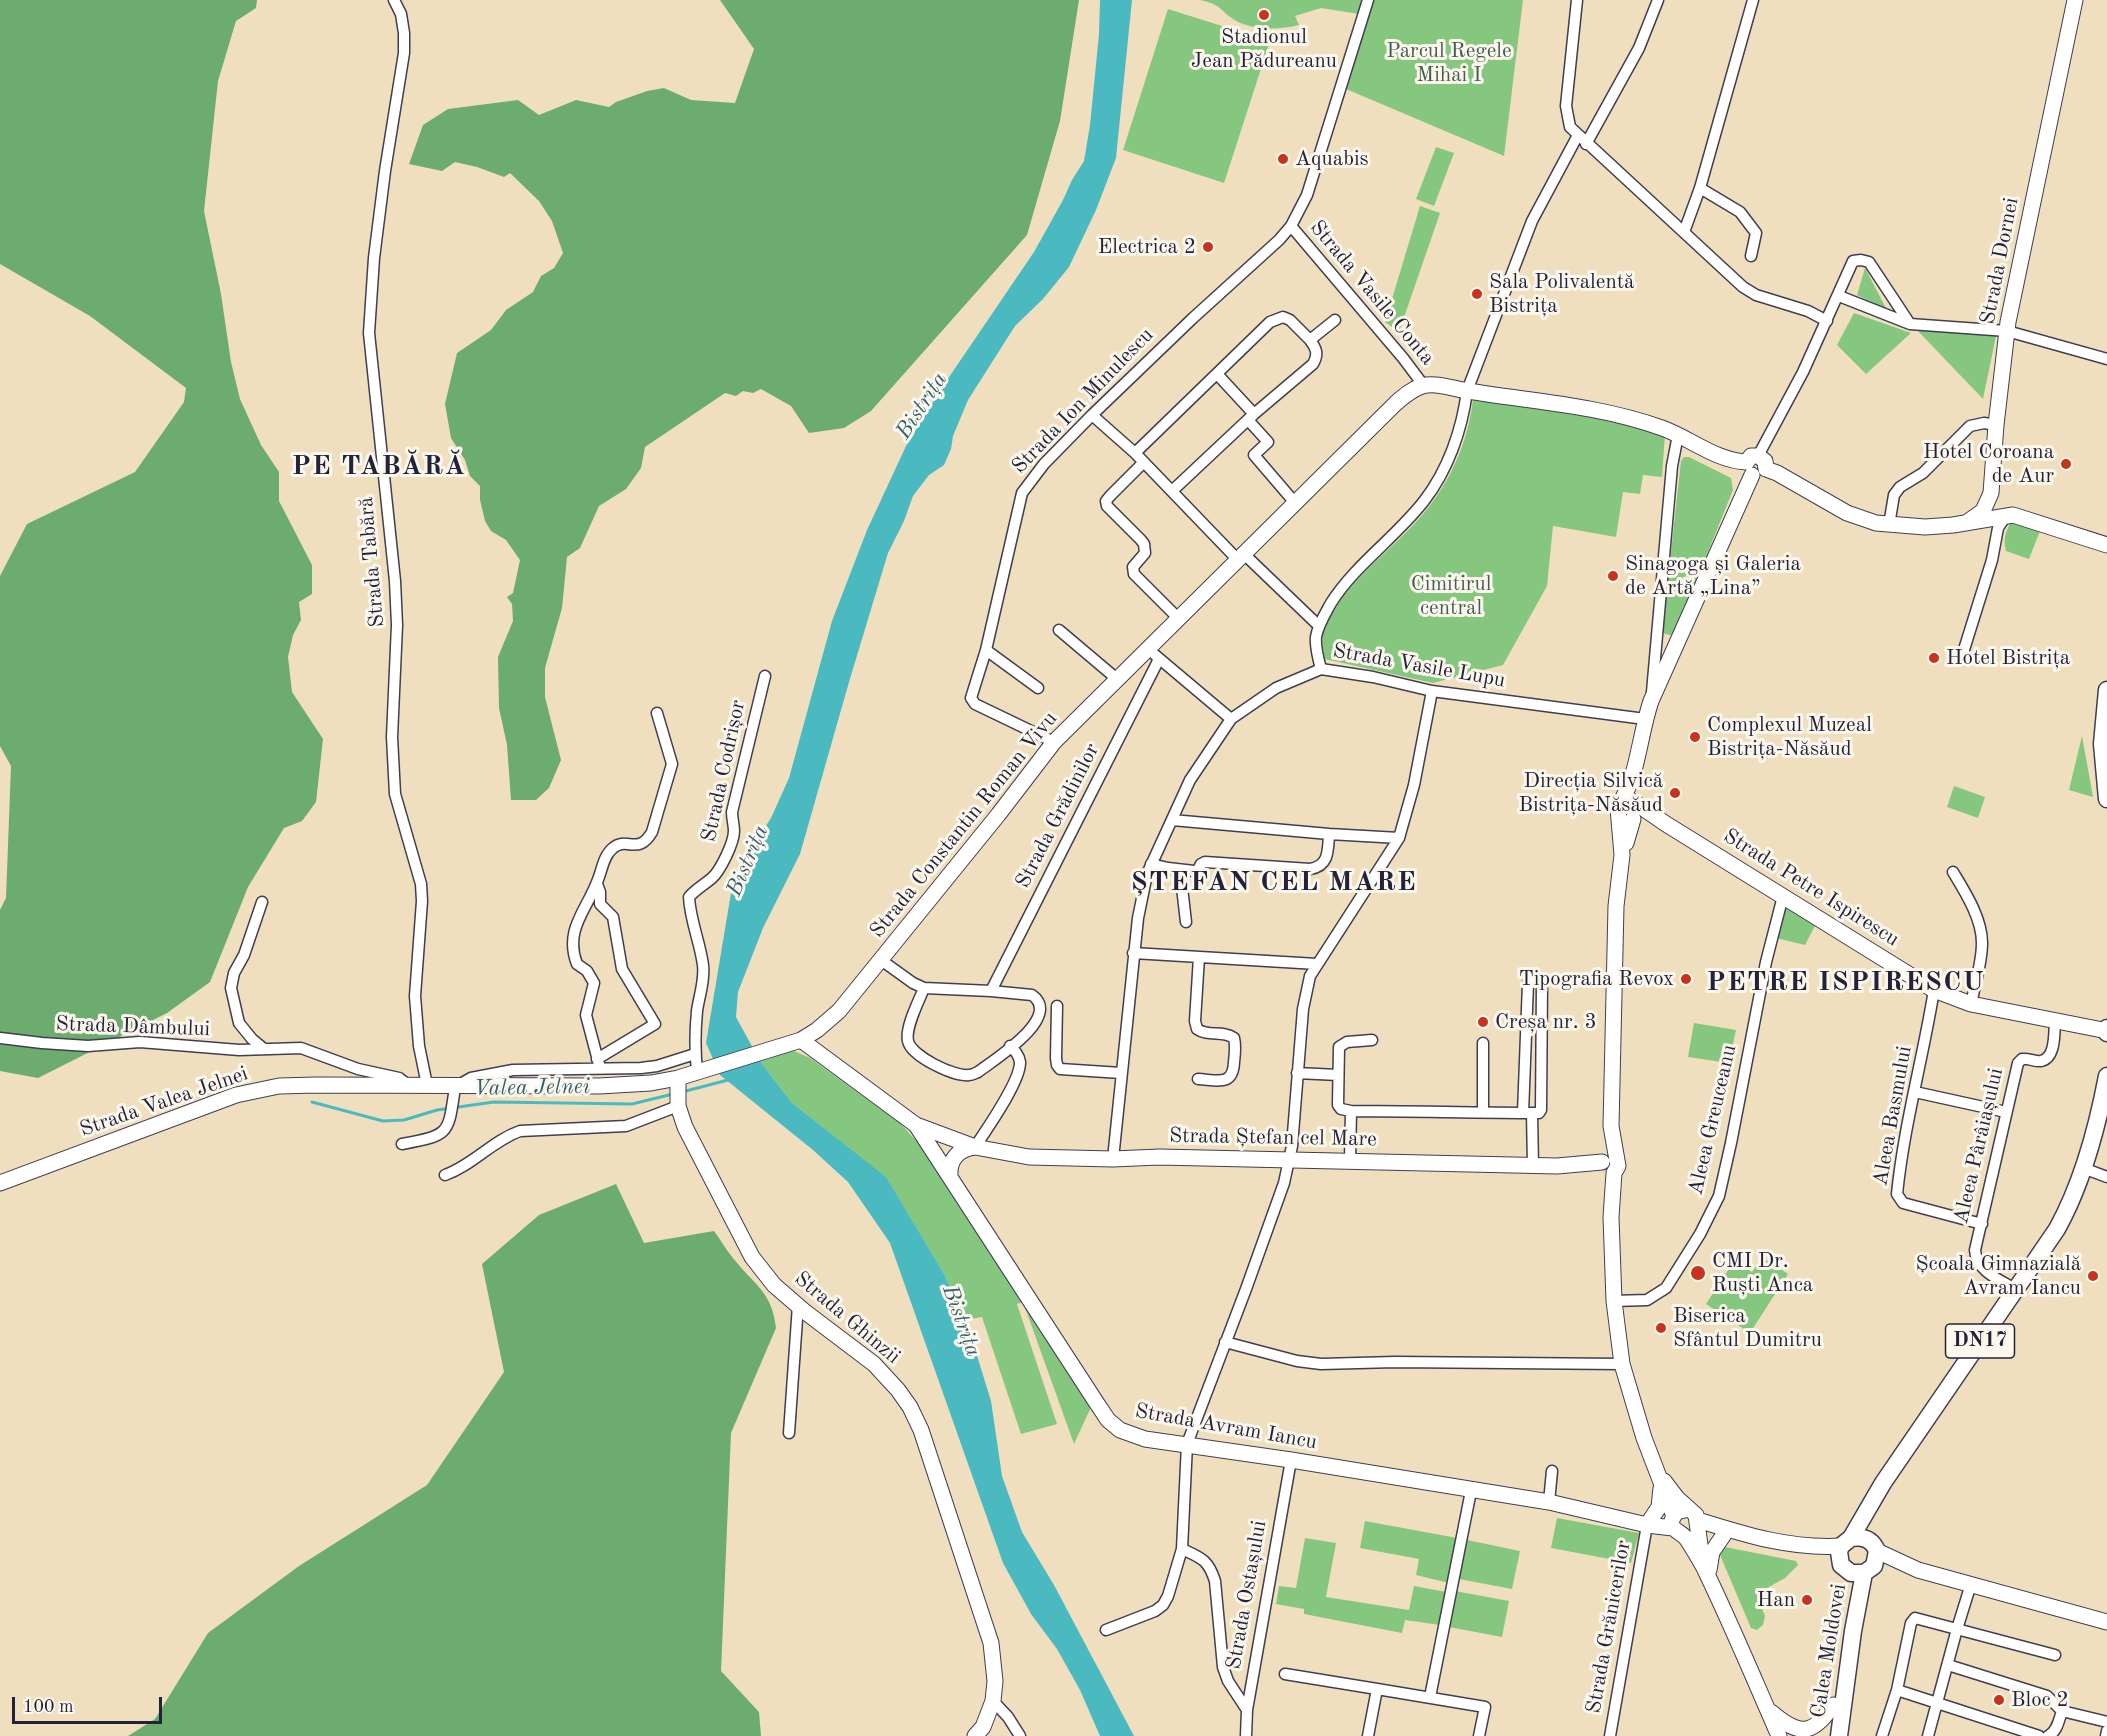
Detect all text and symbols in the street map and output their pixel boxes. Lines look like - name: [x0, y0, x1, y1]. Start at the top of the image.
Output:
- marker: Stadionul Jean Pădureanu: [1257, 8, 1271, 22]
- place label: Stadionul Jean Pădureanu: [1191, 24, 1337, 74]
- park label: Parcul Regele Mihai I: [1386, 38, 1512, 88]
- place label: Aquabis: [1295, 146, 1369, 172]
- marker: Aquabis: [1276, 152, 1290, 166]
- street label: Strada Dornei: [1975, 195, 2025, 327]
- street label: Strada Vasile Conta: [1304, 216, 1440, 370]
- place label: Electrica 2: [1098, 234, 1196, 260]
- marker: Electrica 2: [1201, 240, 1215, 254]
- place label: Sala Polivalentă Bistrița: [1489, 269, 1634, 319]
- marker: Sala Polivalentă Bistrița: [1470, 287, 1484, 301]
- street label: Strada Ion Minulescu: [1007, 323, 1159, 479]
- water label: Bistrița: [891, 368, 953, 444]
- place label: Hotel Coroana de Aur: [1923, 439, 2054, 489]
- district label: PE TABĂRĂ: [292, 451, 466, 483]
- marker: Hotel Coroana de Aur: [2059, 457, 2073, 471]
- street label: Strada Tabără: [354, 496, 390, 628]
- place label: Sinagoga și Galeria de Artă „Lina”: [1625, 551, 1801, 601]
- marker: Sinagoga și Galeria de Artă „Lina”: [1606, 569, 1620, 583]
- park label: Cimitirul central: [1411, 571, 1491, 621]
- street label: Strada Vasile Lupu: [1331, 638, 1507, 694]
- place label: Hotel Bistrița: [1946, 645, 2070, 671]
- marker: Hotel Bistrița: [1927, 651, 1941, 665]
- street label: Strada Codrișor: [697, 698, 751, 844]
- street label: Strada Constantin Roman Vivu: [865, 707, 1063, 943]
- place label: Complexul Muzeal Bistrița-Năsăud: [1707, 712, 1872, 762]
- marker: Complexul Muzeal Bistrița-Năsăud: [1688, 730, 1702, 744]
- street label: Strada Grădinilor: [1011, 739, 1105, 893]
- place label: Direcția Silvică Bistrița-Năsăud: [1518, 768, 1663, 818]
- marker: Direcția Silvică Bistrița-Năsăud: [1668, 786, 1682, 800]
- water label: Bistrița: [721, 822, 775, 900]
- street label: Strada Petre Ispirescu: [1718, 824, 1904, 952]
- district label: ȘTEFAN CEL MARE: [1131, 867, 1417, 899]
- place label: Tipografia Revox: [1519, 966, 1674, 992]
- district label: PETRE ISPIRESCU: [1706, 967, 1986, 999]
- marker: Tipografia Revox: [1679, 972, 1693, 986]
- place label: Creșa nr. 3: [1495, 1009, 1597, 1035]
- street label: Strada Dâmbului: [55, 1012, 211, 1042]
- marker: Creșa nr. 3: [1476, 1015, 1490, 1029]
- street label: Aleea Greuceanu: [1683, 1042, 1743, 1198]
- street label: Aleea Basmului: [1868, 1044, 1918, 1188]
- street label: Strada Valea Jelnei: [77, 1061, 251, 1143]
- street label: Aleea Pârâiașului: [1949, 1066, 2009, 1226]
- water label: Valea Jelnei: [474, 1074, 590, 1102]
- street label: Strada Ștefan cel Mare: [1169, 1124, 1377, 1152]
- place label: CMI Dr. Ruști Anca: [1712, 1248, 1813, 1298]
- place label: Școala Gimnazială Avram Iancu: [1916, 1251, 2081, 1301]
- marker: CMI Dr. Ruști Anca: [1689, 1264, 1707, 1282]
- street label: Strada Ghinzii: [789, 1266, 905, 1370]
- marker: Școala Gimnazială Avram Iancu: [2086, 1269, 2100, 1283]
- water label: Bistrița: [936, 1282, 986, 1360]
- place label: Biserica Sfântul Dumitru: [1673, 1303, 1822, 1353]
- marker: Biserica Sfântul Dumitru: [1654, 1321, 1668, 1335]
- road number: DN17: [1946, 1324, 2014, 1358]
- street label: Strada Avram Iancu: [1133, 1399, 1319, 1455]
- street label: Strada Ostașului: [1221, 1518, 1273, 1672]
- street label: Strada Grănicerilor: [1581, 1538, 1637, 1716]
- street label: Calea Moldovei: [1806, 1582, 1852, 1720]
- place label: Han: [1757, 1587, 1795, 1613]
- marker: Han: [1800, 1593, 1814, 1607]
- scale bar: [15, 1685, 165, 1723]
- place label: Bloc 2: [2011, 1687, 2069, 1713]
- marker: Bloc 2: [1992, 1693, 2006, 1707]
- text: 100 m: [23, 1698, 74, 1716]

